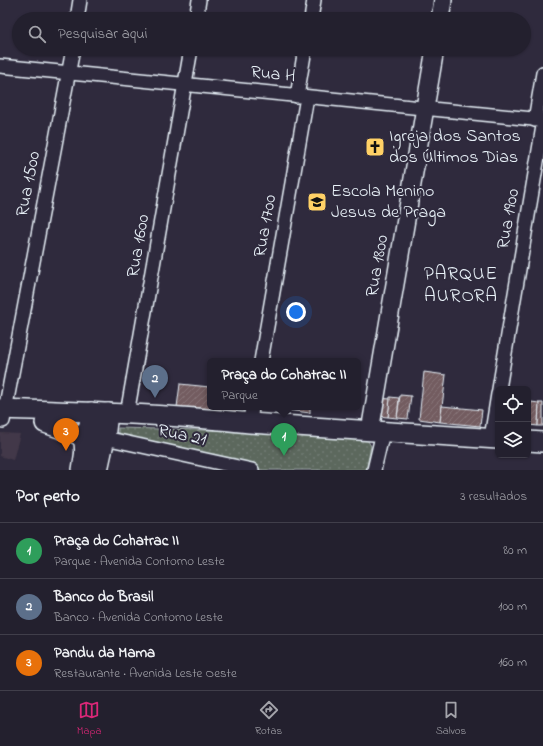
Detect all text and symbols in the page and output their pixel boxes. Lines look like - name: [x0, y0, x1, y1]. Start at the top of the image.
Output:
- search box: [12, 12, 531, 56]
- icon: search: [26, 23, 48, 45]
- text: Pesquisar aqui: [58, 23, 147, 45]
- street label: Rua H: [249, 60, 297, 90]
- place label: Igreja dos Santos dos Últimos Dias: [389, 124, 521, 171]
- church icon: Igreja dos Santos dos Últimos Dias: [364, 136, 386, 158]
- street label: Rua 1500: [10, 149, 48, 219]
- place label: Escola Menino Jesus de Praga: [331, 179, 446, 227]
- street label: Rua 1900: [491, 186, 527, 251]
- school or university icon: Escola Menino Jesus de Praga: [306, 191, 328, 213]
- street label: Rua 1700: [248, 192, 284, 259]
- street label: Rua 1600: [121, 212, 157, 280]
- street label: Rua 1800: [360, 233, 396, 299]
- district label: PARQUE AURORA: [424, 261, 498, 310]
- your location: [286, 302, 306, 322]
- popup: [207, 358, 361, 410]
- text: Praça do Cohatrac II: [221, 364, 347, 386]
- pin: 2: [142, 365, 168, 398]
- text: Parque: [221, 386, 258, 405]
- map controls: [495, 386, 531, 458]
- button: locate: [495, 386, 531, 422]
- pin: 3: [53, 418, 79, 451]
- street label: Rua 21: [155, 418, 209, 454]
- button: layers: [495, 422, 531, 458]
- pin: 1: [271, 423, 297, 456]
- text: Por perto: [16, 484, 80, 509]
- text: 3 resultados: [460, 487, 527, 506]
- text: Praça do Cohatrac II: [54, 530, 179, 552]
- text: 1: [27, 541, 31, 560]
- text: 80 m: [503, 541, 527, 560]
- text: Parque · Avenida Contorno Leste: [54, 552, 225, 571]
- text: Banco do Brasil: [54, 586, 153, 608]
- text: 2: [26, 597, 32, 616]
- text: 100 m: [498, 597, 527, 616]
- text: Banco · Avenida Contorno Leste: [54, 608, 223, 627]
- text: Pandu da Mama: [54, 642, 155, 664]
- text: 3: [26, 653, 32, 672]
- text: 160 m: [498, 653, 527, 672]
- text: Restaurante · Avenida Leste Oeste: [54, 664, 237, 683]
- tab: Mapa: [77, 699, 101, 739]
- tab: Rotas: [255, 699, 282, 739]
- tab: Salvos: [436, 699, 466, 739]

